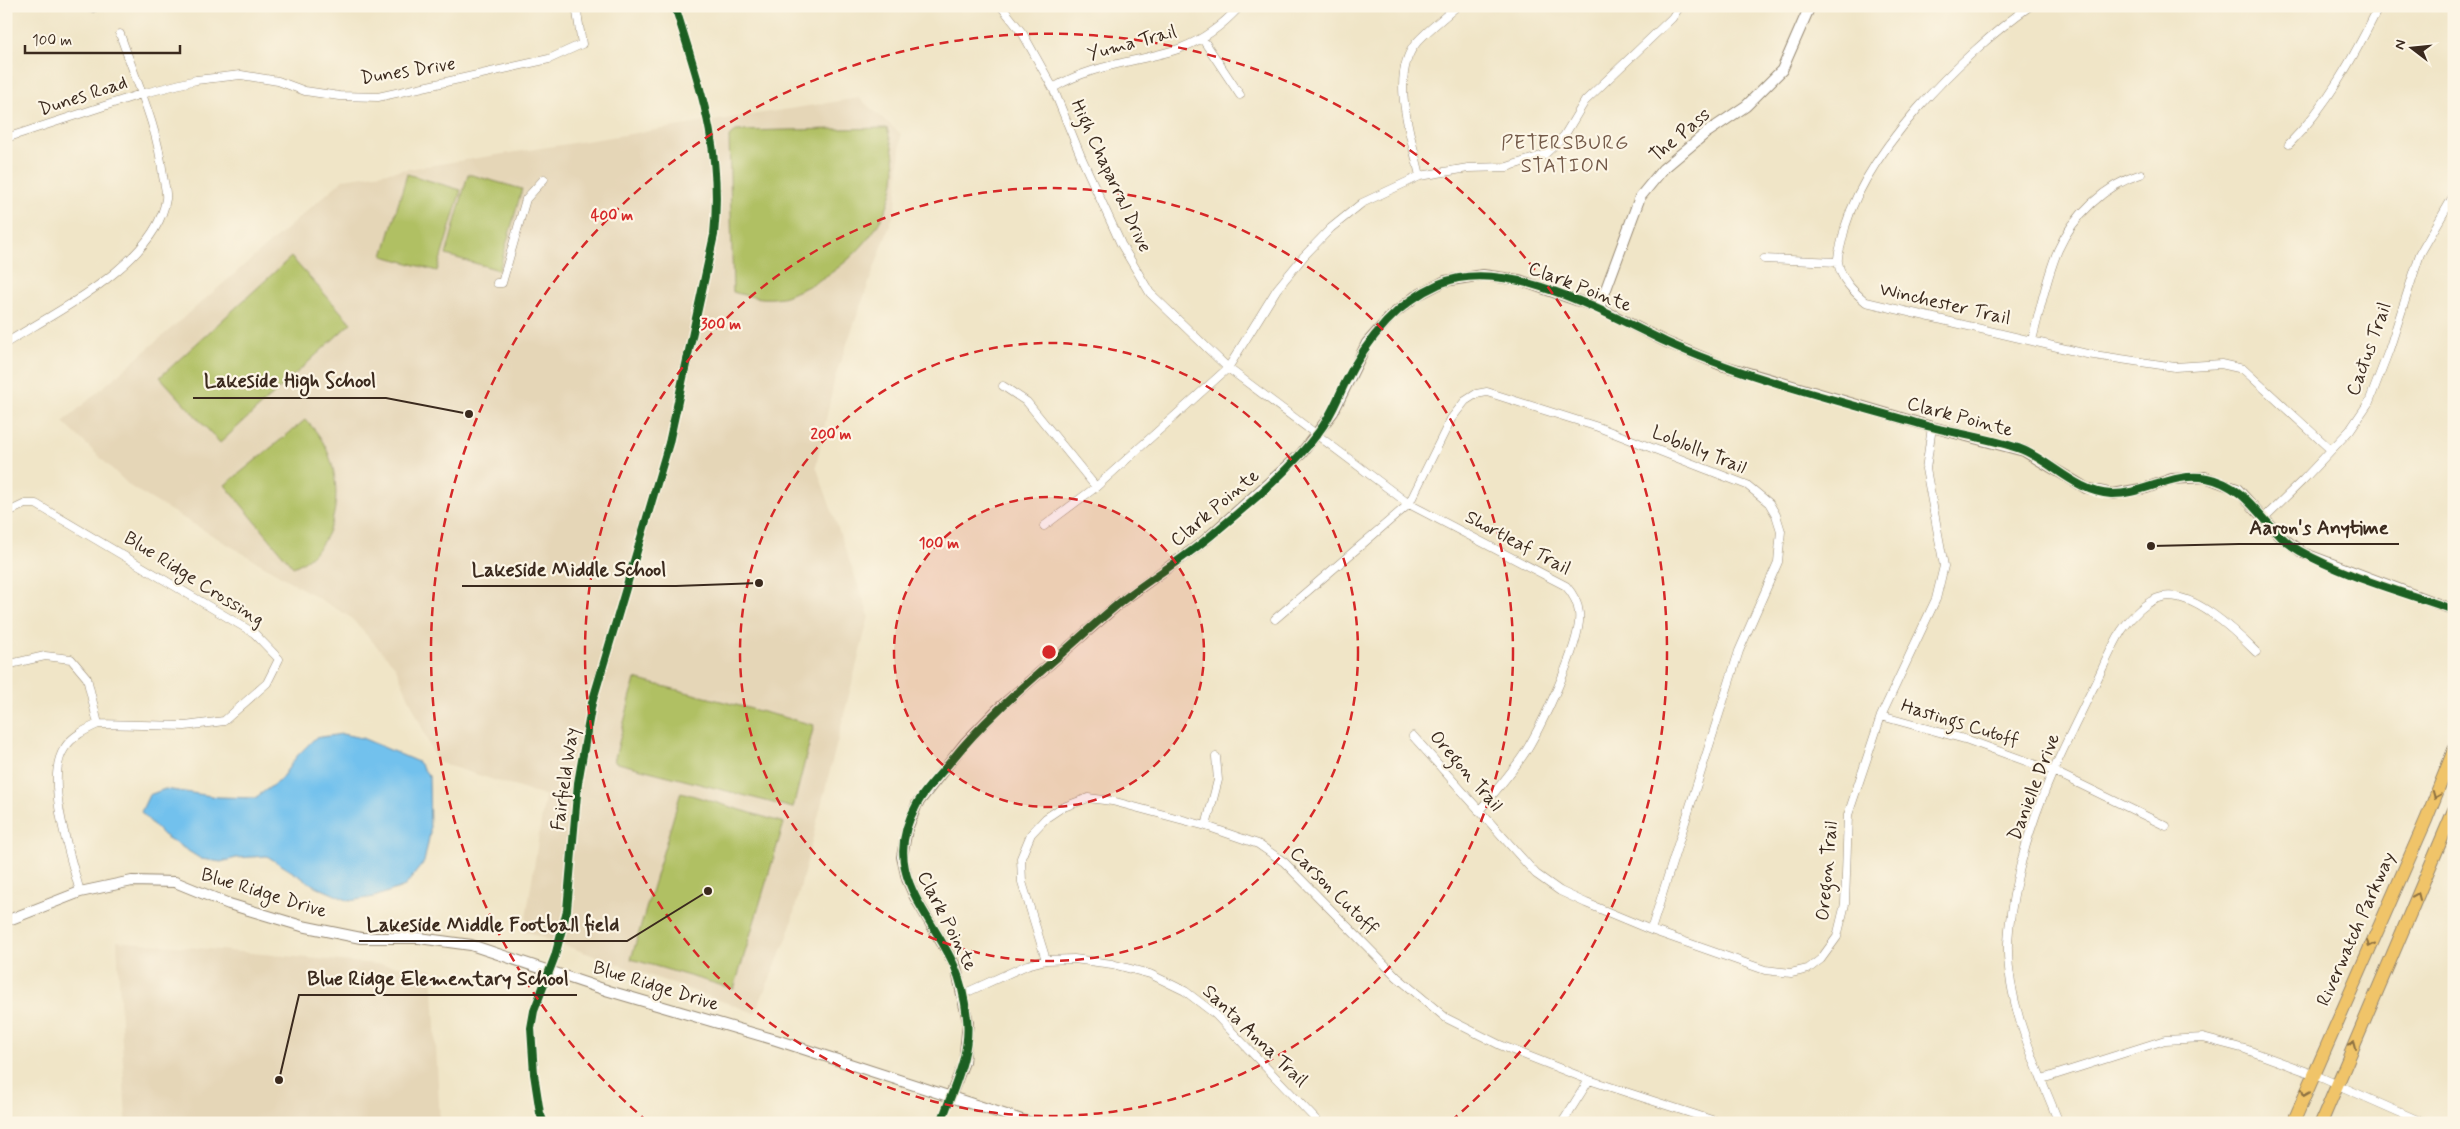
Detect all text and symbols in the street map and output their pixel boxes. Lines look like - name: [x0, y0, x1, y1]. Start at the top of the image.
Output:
- street label: Yuma Trail: [1085, 19, 1180, 67]
- scale bar: [25, 22, 180, 54]
- north arrow: [2388, 22, 2438, 72]
- text: 100 m: [32, 31, 72, 51]
- text: N: [2391, 38, 2410, 52]
- street label: Dunes Drive: [359, 51, 457, 91]
- street label: Dunes Road: [36, 70, 130, 122]
- street label: High Chaparral Drive: [1062, 96, 1157, 258]
- street label: The Pass: [1644, 102, 1716, 168]
- district label: PETERSBURG STATION: [1501, 130, 1629, 180]
- text: 400 m: [591, 206, 633, 226]
- street label: Clark Pointe: [1525, 256, 1635, 318]
- street label: Winchester Trail: [1877, 277, 2013, 331]
- street label: Cactus Trail: [2340, 299, 2398, 399]
- text: 300 m: [701, 315, 741, 335]
- callout: Lakeside High School: [193, 363, 386, 398]
- text: Lakeside High School: [204, 368, 376, 397]
- street label: Clark Pointe: [1904, 391, 2016, 443]
- street label: Loblolly Trail: [1648, 420, 1750, 480]
- text: 200 m: [811, 425, 852, 445]
- street label: Clark Pointe: [1165, 463, 1265, 553]
- street label: Shortleaf Trail: [1461, 505, 1575, 581]
- callout: Aaron's Anytime: [2239, 509, 2399, 544]
- text: Aaron's Anytime: [2249, 515, 2389, 542]
- street label: Blue Ridge Crossing: [118, 526, 269, 634]
- text: 100 m: [919, 534, 959, 554]
- callout: Lakeside Middle School: [462, 551, 676, 586]
- text: Lakeside Middle School: [472, 557, 666, 584]
- centre of rings: [1040, 643, 1058, 661]
- street label: Hastings Cutoff: [1897, 693, 2022, 756]
- street label: Oregon Trail: [1422, 725, 1508, 819]
- street label: Fairfield Way: [545, 726, 586, 832]
- street label: Danielle Drive: [2002, 730, 2066, 844]
- one-way arrow: [2431, 790, 2442, 799]
- street label: Oregon Trail: [1810, 820, 1847, 922]
- street label: Carson Cutoff: [1284, 841, 1384, 941]
- street label: Riverwatch Parkway: [2311, 848, 2401, 1010]
- street label: Blue Ridge Drive: [197, 862, 330, 926]
- street label: Clark Pointe: [911, 867, 983, 975]
- one-way arrow: [2411, 892, 2422, 901]
- callout: Lakeside Middle Football field: [359, 906, 627, 941]
- text: Lakeside Middle Football field: [367, 912, 619, 939]
- one-way arrow: [2366, 939, 2377, 948]
- street label: Blue Ridge Drive: [589, 955, 722, 1019]
- callout: Blue Ridge Elementary School: [299, 960, 577, 995]
- text: Blue Ridge Elementary School: [307, 966, 569, 995]
- street label: Santa Anna Trail: [1197, 979, 1313, 1093]
- one-way arrow: [2348, 1042, 2358, 1050]
- one-way arrow: [2301, 1088, 2312, 1097]

